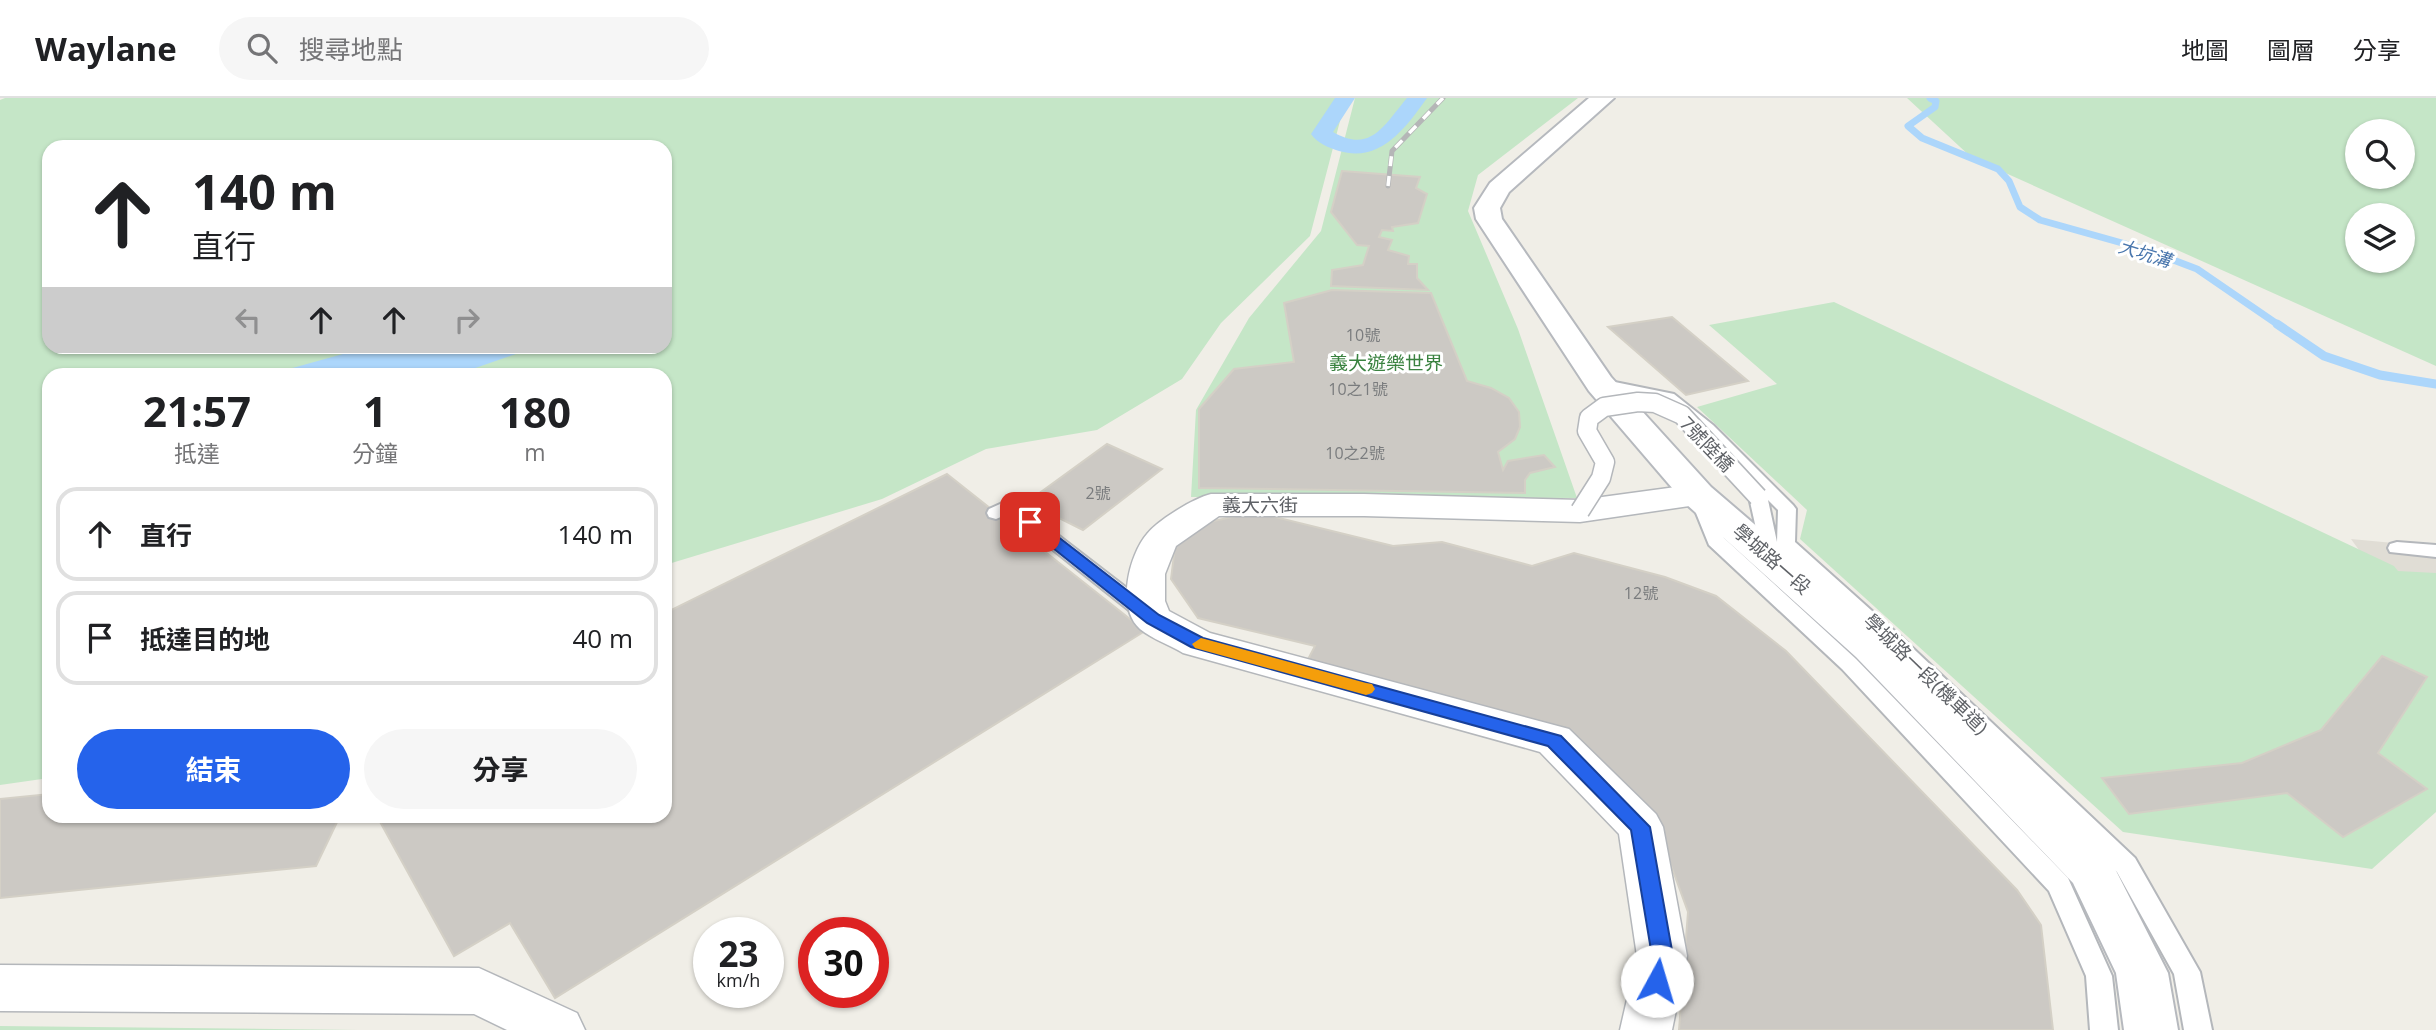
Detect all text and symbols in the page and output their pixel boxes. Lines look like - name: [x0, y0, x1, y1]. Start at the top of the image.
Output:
- search box: [219, 17, 709, 80]
- text: Waylane: [35, 26, 177, 71]
- icon: search: [243, 29, 281, 67]
- text: 搜尋地點: [299, 31, 403, 67]
- text: 地圖: [2181, 33, 2229, 66]
- text: 圖層: [2267, 33, 2315, 66]
- text: 分享: [2353, 33, 2401, 66]
- map controls: [2345, 119, 2415, 273]
- button: search: [2345, 119, 2415, 189]
- text: 140 m: [192, 158, 337, 224]
- icon: ahead: [77, 168, 168, 259]
- button: layers: [2345, 203, 2415, 273]
- text: 直行: [192, 224, 256, 267]
- water label: 大坑溝: [2116, 234, 2177, 273]
- icon: left: [229, 301, 267, 339]
- icon: ahead: [302, 301, 340, 339]
- icon: ahead: [375, 301, 413, 339]
- icon: right: [448, 301, 486, 339]
- house number: 10號: [1346, 324, 1380, 346]
- park label: 義大遊樂世界: [1329, 350, 1443, 376]
- house number: 10之1號: [1328, 378, 1388, 400]
- text: 21:57: [143, 382, 251, 439]
- text: 1: [363, 382, 387, 439]
- text: 180: [499, 383, 571, 440]
- street label: 7號陸橋: [1674, 411, 1740, 477]
- text: m: [524, 436, 546, 468]
- text: 抵達: [174, 437, 220, 469]
- text: 分鐘: [352, 437, 398, 469]
- house number: 10之2號: [1325, 442, 1385, 464]
- house number: 2號: [1085, 482, 1111, 504]
- pin: [1000, 492, 1060, 552]
- street label: 義大六街: [1222, 492, 1298, 518]
- icon: arrive: [1011, 503, 1049, 541]
- icon: ahead: [81, 515, 119, 553]
- text: 140 m: [558, 516, 633, 552]
- text: 直行: [140, 517, 192, 553]
- street label: 學城路一段: [1728, 518, 1816, 600]
- house number: 12號: [1624, 582, 1658, 604]
- street label: 學城路一段(機車道): [1858, 608, 1994, 740]
- icon: arrive: [81, 619, 119, 657]
- text: 40 m: [572, 620, 633, 656]
- text: 抵達目的地: [140, 621, 270, 657]
- button: 結束: [77, 729, 350, 809]
- button: 分享: [364, 729, 637, 809]
- speed limit sign: 30: [798, 917, 889, 1008]
- text: 23: [718, 930, 759, 977]
- position arrow: [1620, 944, 1694, 1018]
- text: km/h: [717, 968, 760, 992]

